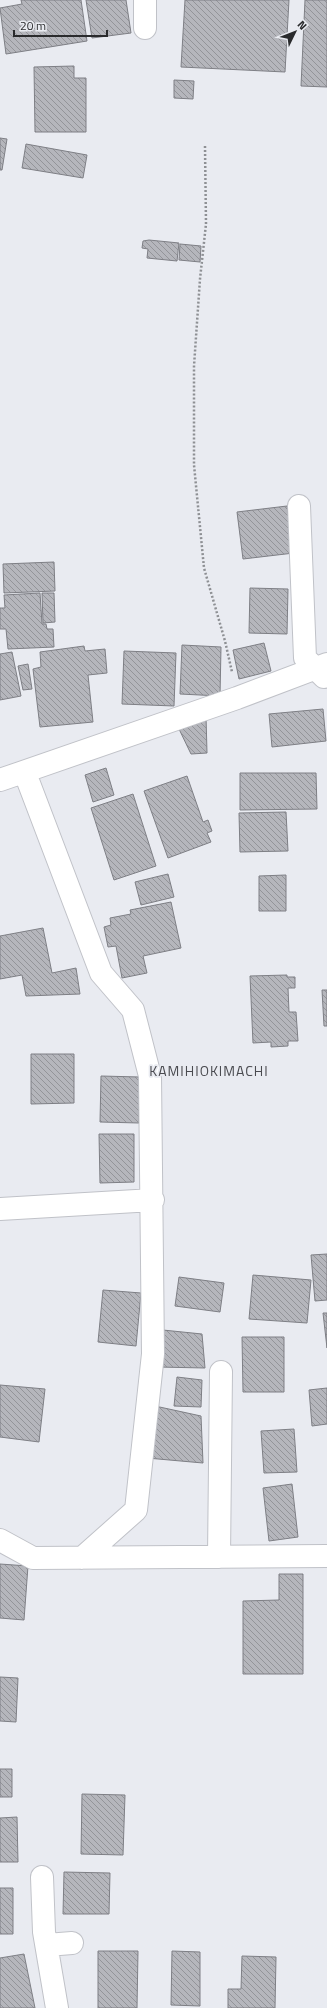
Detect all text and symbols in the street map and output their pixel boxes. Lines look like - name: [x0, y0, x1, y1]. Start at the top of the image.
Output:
- scale bar: [14, 12, 107, 38]
- north arrow: [275, 12, 315, 52]
- text: 20 m: [20, 16, 46, 35]
- text: N: [294, 17, 311, 33]
- district label: KAMIHIOKIMACHI: [149, 1060, 269, 1081]

